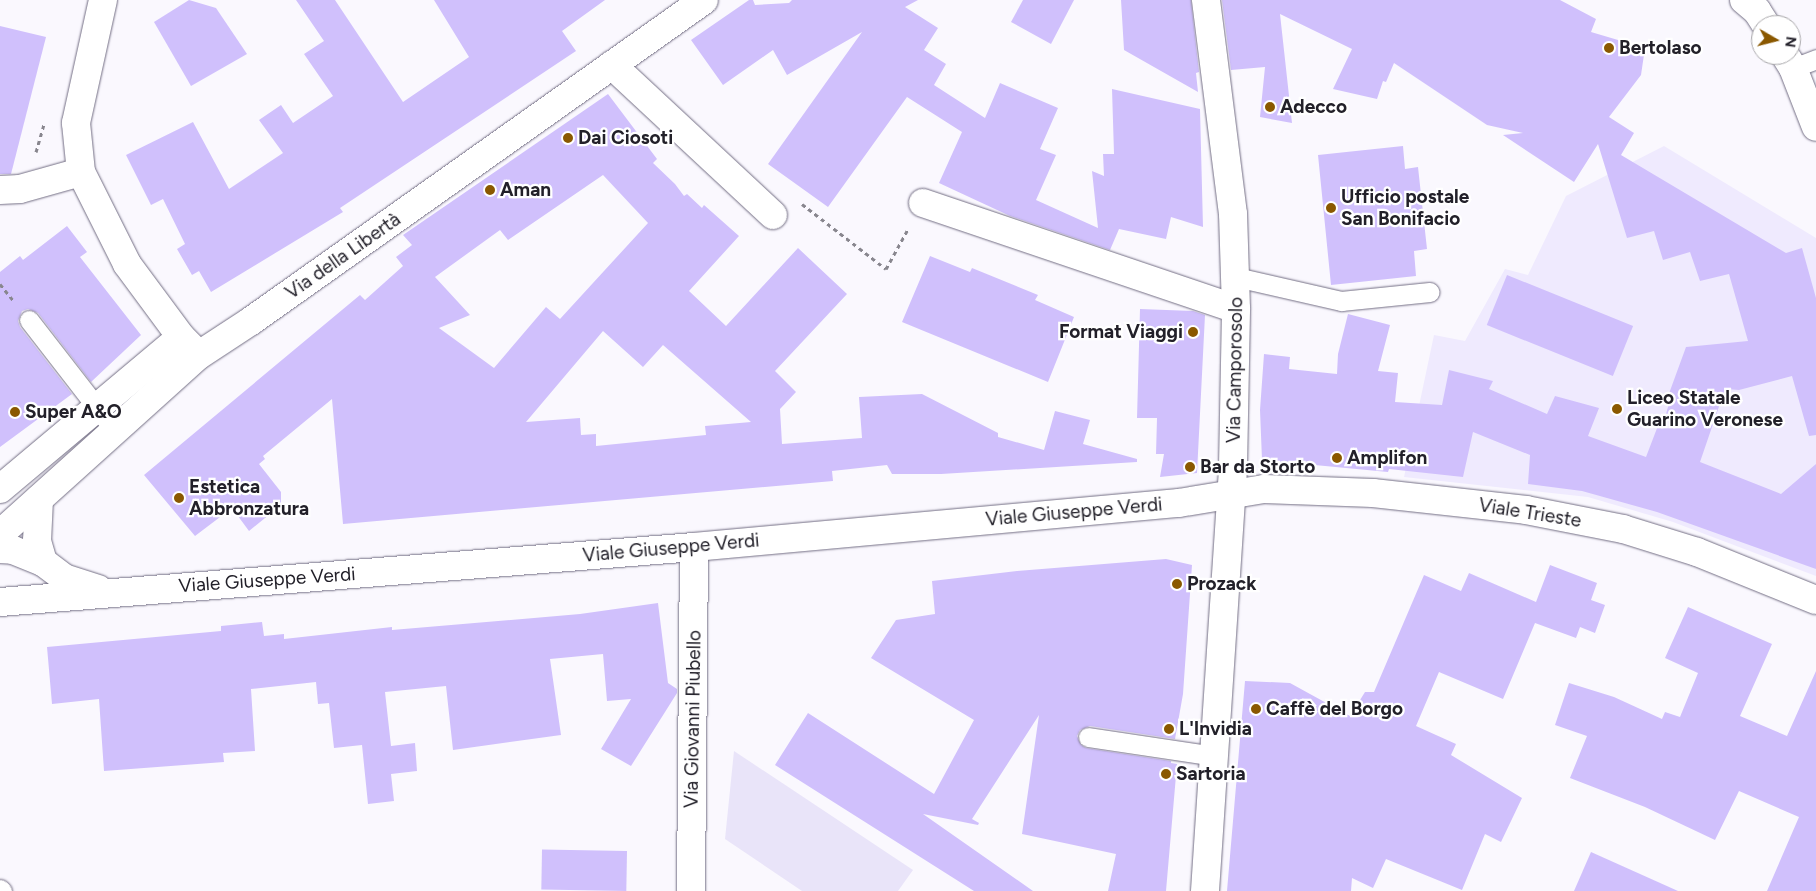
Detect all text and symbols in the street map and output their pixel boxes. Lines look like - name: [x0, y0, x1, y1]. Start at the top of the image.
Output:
- north arrow: [1751, 15, 1801, 65]
- text: N: [1781, 35, 1800, 49]
- place label: Bertolaso: [1619, 37, 1702, 59]
- marker: Bertolaso: [1603, 42, 1615, 54]
- place label: Adecco: [1280, 96, 1347, 118]
- marker: Adecco: [1264, 101, 1276, 113]
- place label: Dai Ciosoti: [578, 127, 673, 149]
- marker: Dai Ciosoti: [562, 132, 574, 144]
- place label: Aman: [500, 179, 551, 201]
- marker: Aman: [484, 184, 496, 196]
- place label: Ufficio postale San Bonifacio: [1341, 186, 1469, 230]
- marker: Ufficio postale San Bonifacio: [1325, 202, 1337, 214]
- street label: Via della Libertà: [281, 208, 405, 304]
- street label: Via Camporosolo: [1222, 297, 1248, 443]
- place label: Format Viaggi: [1059, 321, 1183, 343]
- marker: Format Viaggi: [1187, 326, 1199, 338]
- place label: Liceo Statale Guarino Veronese: [1627, 387, 1783, 431]
- place label: Super A&O: [25, 401, 122, 423]
- marker: Liceo Statale Guarino Veronese: [1611, 403, 1623, 415]
- marker: Super A&O: [9, 406, 21, 418]
- place label: Amplifon: [1347, 447, 1427, 469]
- marker: Amplifon: [1331, 452, 1343, 464]
- place label: Bar da Storto: [1200, 456, 1315, 478]
- marker: Bar da Storto: [1184, 461, 1196, 473]
- place label: Estetica Abbronzatura: [189, 476, 309, 520]
- marker: Estetica Abbronzatura: [173, 492, 185, 504]
- street label: Viale Giuseppe Verdi: [985, 493, 1163, 531]
- street label: Viale Trieste: [1477, 494, 1583, 532]
- street label: Viale Giuseppe Verdi: [582, 529, 760, 567]
- street label: Viale Giuseppe Verdi: [178, 562, 356, 598]
- place label: Prozack: [1187, 573, 1256, 595]
- marker: Prozack: [1171, 578, 1183, 590]
- street label: Via Giovanni Piubello: [680, 630, 706, 808]
- place label: Caffè del Borgo: [1266, 698, 1403, 720]
- marker: Caffè del Borgo: [1250, 703, 1262, 715]
- place label: L'Invidia: [1179, 718, 1252, 740]
- marker: L'Invidia: [1163, 723, 1175, 735]
- place label: Sartoria: [1176, 763, 1246, 785]
- marker: Sartoria: [1160, 768, 1172, 780]

